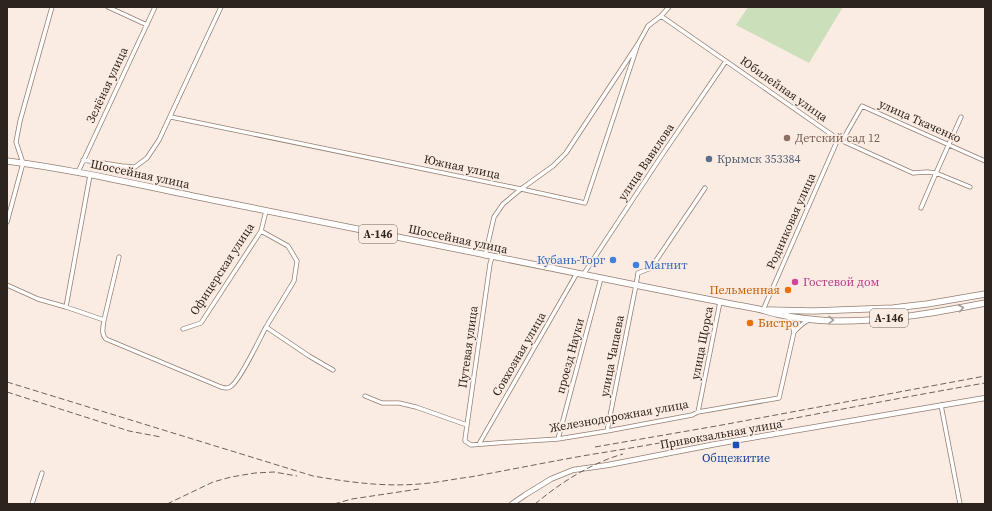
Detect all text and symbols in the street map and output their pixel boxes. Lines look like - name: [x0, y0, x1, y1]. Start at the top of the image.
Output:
- street label: Зелёная улица: [82, 44, 132, 126]
- street label: Юбилейная улица: [737, 53, 832, 126]
- street label: улица Ткаченко: [876, 96, 964, 147]
- street label: улица Вавилова: [614, 120, 678, 204]
- place label: Детский сад 12: [795, 130, 880, 146]
- marker: Детский сад 12: [782, 133, 792, 143]
- street label: Южная улица: [422, 151, 503, 183]
- place label: Крымск 353384: [717, 151, 801, 167]
- marker: Крымск 353384: [704, 154, 714, 164]
- street label: Шоссейная улица: [89, 156, 192, 193]
- street label: Родниковая улица: [763, 170, 820, 272]
- street label: Офицерская улица: [186, 219, 258, 318]
- street label: Шоссейная улица: [407, 221, 510, 258]
- road number: А-146: [359, 225, 397, 243]
- place label: Кубань-Торг: [537, 252, 606, 268]
- marker: Кубань-Торг: [608, 255, 618, 265]
- place label: Магнит: [644, 257, 688, 273]
- marker: Магнит: [631, 260, 641, 270]
- place label: Гостевой дом: [803, 274, 880, 290]
- marker: Гостевой дом: [790, 277, 800, 287]
- place label: Пельменная: [709, 282, 780, 298]
- marker: Пельменная: [783, 285, 793, 295]
- street label: Путевая улица: [454, 304, 482, 389]
- street label: улица Щорса: [687, 304, 717, 381]
- one-way arrow: [957, 304, 964, 312]
- street label: Совхозная улица: [488, 308, 550, 399]
- road number: А-146: [870, 309, 908, 327]
- street label: улица Чапаева: [596, 313, 628, 398]
- place label: Бистро: [758, 315, 799, 331]
- street label: проезд Науки: [552, 316, 588, 396]
- one-way arrow: [828, 316, 834, 325]
- marker: Бистро: [745, 318, 755, 328]
- street label: Железнодорожная улица: [548, 396, 691, 436]
- street label: Привокзальная улица: [659, 415, 784, 453]
- marker: Общежитие: [731, 440, 741, 450]
- place label: Общежитие: [702, 450, 770, 466]

